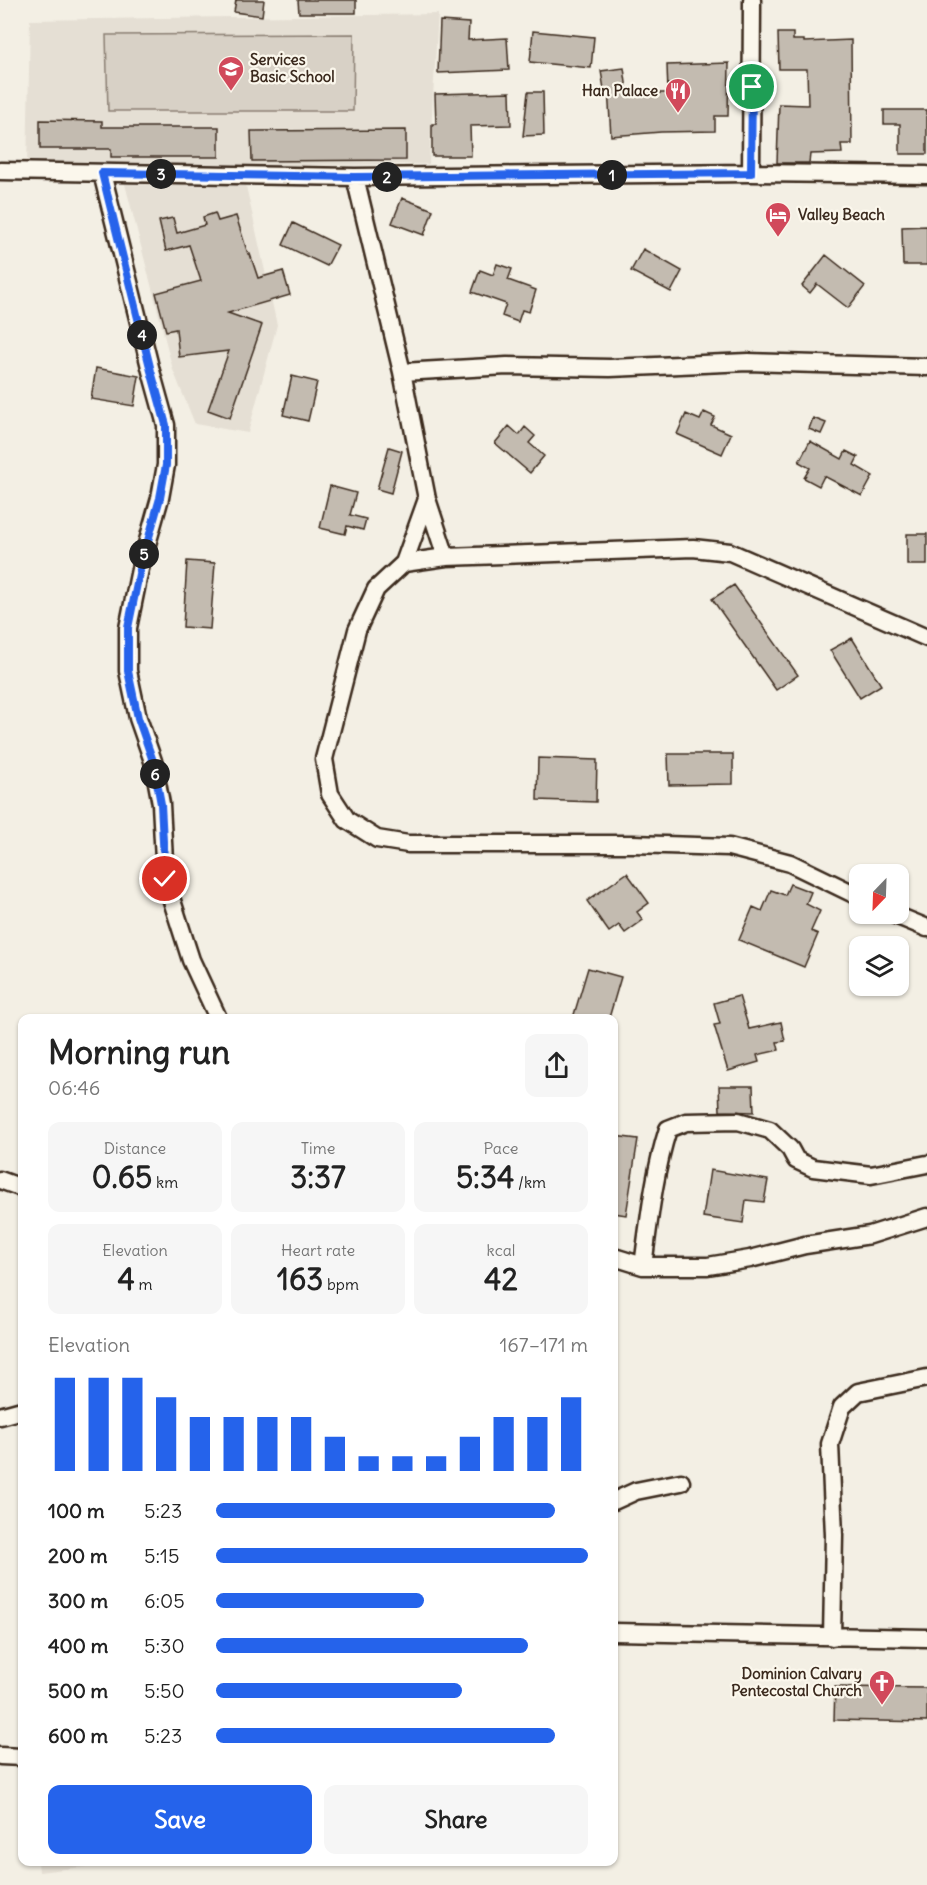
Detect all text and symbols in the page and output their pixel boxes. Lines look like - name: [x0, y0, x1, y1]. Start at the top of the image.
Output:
- place label: Services Basic School: [250, 50, 335, 86]
- school or university icon: Services Basic School: [216, 54, 246, 92]
- pin: [726, 61, 777, 112]
- icon: arrive: [735, 70, 768, 103]
- restaurant icon: Han Palace: [663, 76, 693, 114]
- place label: Han Palace: [582, 81, 658, 100]
- pin: 3: [146, 159, 176, 189]
- pin: 1: [597, 160, 627, 190]
- pin: 2: [372, 162, 402, 192]
- text: 3: [156, 164, 166, 184]
- text: 1: [609, 165, 615, 185]
- text: 2: [383, 167, 391, 187]
- hotel icon: Valley Beach: [763, 200, 793, 238]
- place label: Valley Beach: [798, 205, 885, 225]
- pin: 4: [127, 320, 157, 350]
- text: 4: [137, 325, 147, 345]
- pin: 5: [129, 539, 159, 569]
- text: 5: [139, 544, 149, 564]
- pin: 6: [140, 759, 170, 789]
- text: 6: [150, 764, 160, 784]
- pin: [139, 853, 190, 904]
- icon: check: [148, 862, 181, 895]
- north arrow: [849, 864, 909, 924]
- map controls: [849, 864, 909, 996]
- button: layers: [849, 936, 909, 996]
- text: Morning run: [48, 1031, 230, 1073]
- button: share: [525, 1034, 588, 1097]
- text: 06:46: [48, 1075, 100, 1100]
- text: Distance: [104, 1138, 166, 1158]
- text: Time: [301, 1138, 335, 1158]
- text: Pace: [484, 1138, 518, 1158]
- text: 0.65: [92, 1158, 152, 1196]
- text: 3:37: [290, 1158, 346, 1196]
- text: 5:34: [456, 1158, 514, 1196]
- text: km: [152, 1172, 178, 1192]
- text: /km: [514, 1172, 546, 1192]
- text: Elevation: [102, 1240, 168, 1260]
- text: Heart rate: [281, 1240, 355, 1260]
- text: kcal: [487, 1240, 515, 1260]
- text: 4: [117, 1260, 135, 1298]
- text: 163: [277, 1260, 323, 1298]
- text: 42: [484, 1260, 518, 1298]
- text: m: [135, 1274, 153, 1294]
- text: bpm: [323, 1274, 359, 1294]
- text: Elevation: [48, 1332, 130, 1357]
- text: 167–171 m: [499, 1332, 588, 1357]
- text: 100 m: [48, 1498, 105, 1523]
- text: 5:23: [144, 1498, 182, 1523]
- text: 200 m: [48, 1543, 108, 1568]
- text: 5:15: [144, 1543, 179, 1568]
- text: 300 m: [48, 1588, 108, 1613]
- text: 6:05: [144, 1588, 185, 1613]
- text: 400 m: [48, 1633, 108, 1658]
- text: 5:30: [144, 1633, 185, 1658]
- place label: Dominion Calvary Pentecostal Church: [731, 1664, 862, 1700]
- church icon: Dominion Calvary Pentecostal Church: [867, 1668, 897, 1706]
- text: 500 m: [48, 1678, 108, 1703]
- text: 5:50: [144, 1678, 185, 1703]
- text: 600 m: [48, 1723, 108, 1748]
- text: 5:23: [144, 1723, 182, 1748]
- button: Save: [48, 1785, 312, 1854]
- button: Share: [324, 1785, 588, 1854]

